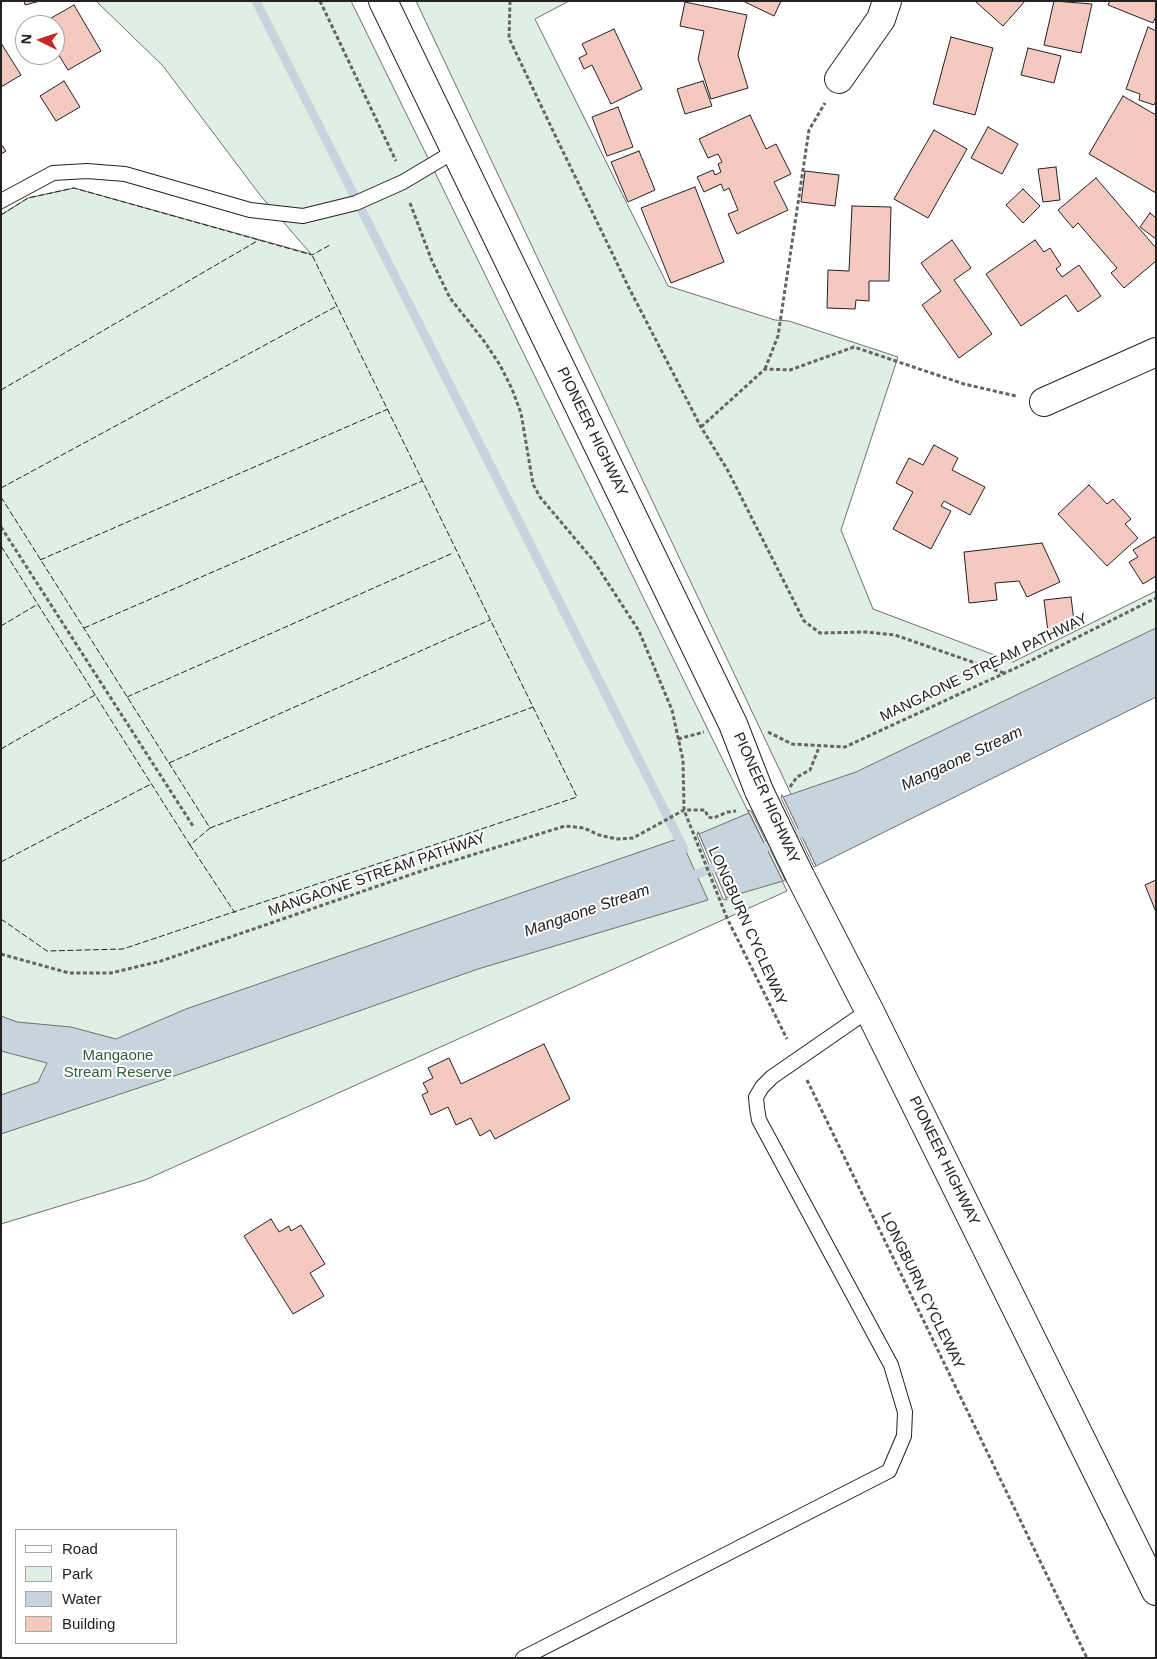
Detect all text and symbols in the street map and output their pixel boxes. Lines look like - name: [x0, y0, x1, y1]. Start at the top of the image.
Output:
- north arrow: [15, 15, 65, 65]
- text: N: [18, 33, 34, 45]
- street label: PIONEER HIGHWAY: [553, 364, 631, 500]
- street label: MANGAONE STREAM PATHWAY: [877, 610, 1091, 726]
- water label: Mangaone Stream: [898, 722, 1026, 796]
- street label: PIONEER HIGHWAY: [729, 730, 803, 866]
- street label: MANGAONE STREAM PATHWAY: [266, 829, 488, 921]
- street label: LONGBURN CYCLEWAY: [704, 844, 790, 1008]
- water label: Mangaone Stream: [522, 880, 652, 942]
- park label: Mangaone Stream Reserve: [64, 1047, 172, 1082]
- street label: PIONEER HIGHWAY: [905, 1093, 983, 1229]
- street label: LONGBURN CYCLEWAY: [876, 1210, 968, 1372]
- legend: [15, 1529, 178, 1644]
- text: Road: [62, 1540, 98, 1557]
- text: Park: [62, 1565, 93, 1582]
- text: Water: [62, 1590, 101, 1607]
- text: Building: [62, 1615, 115, 1632]

